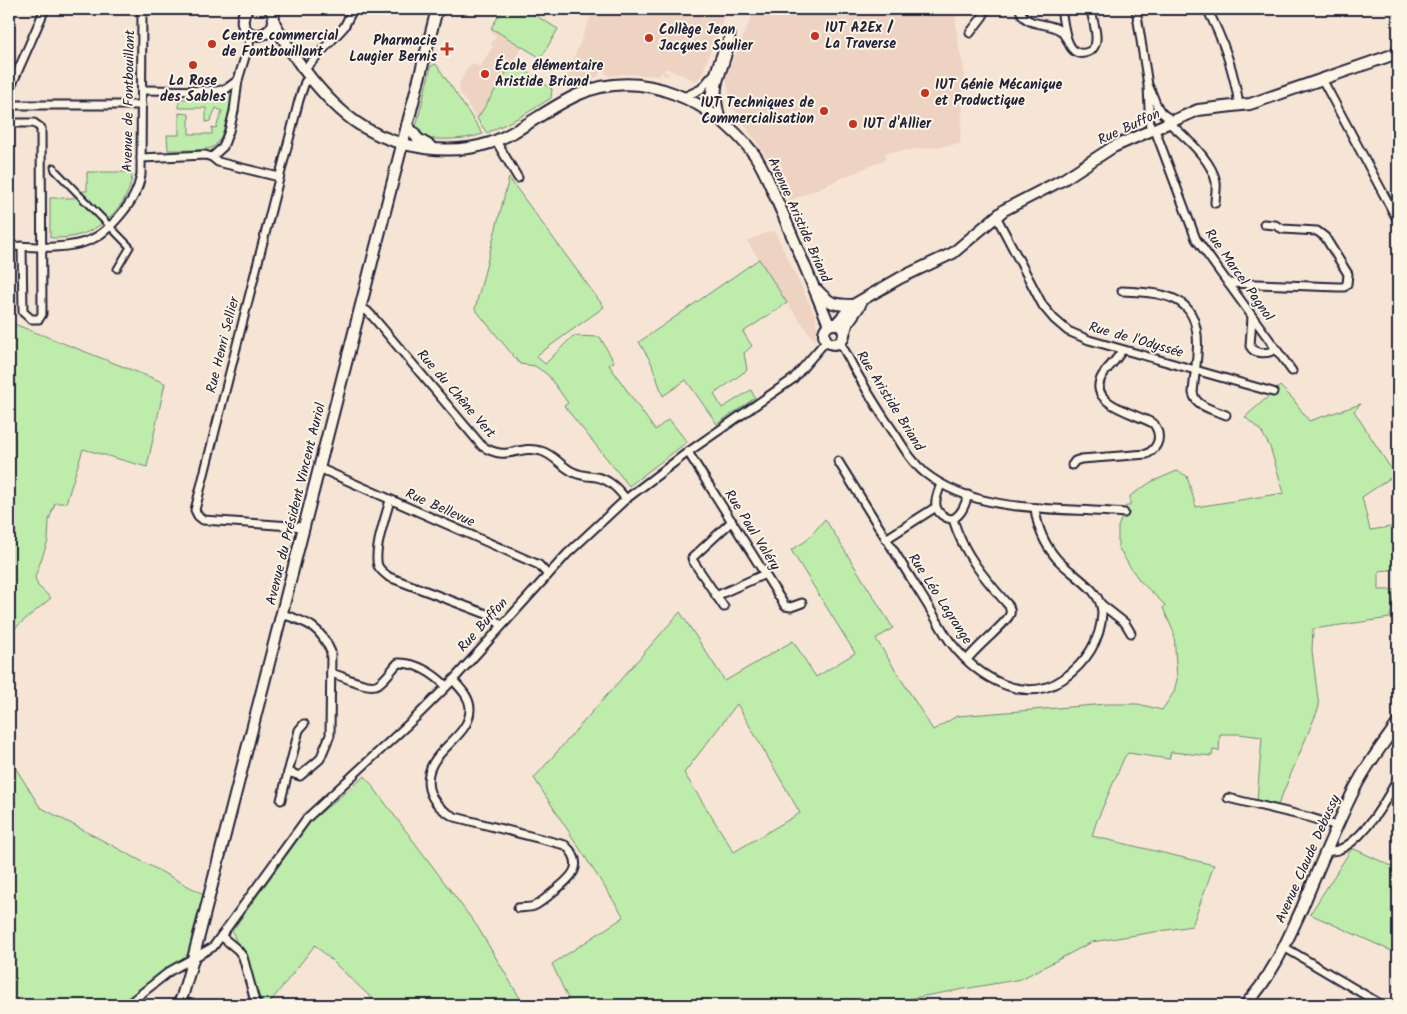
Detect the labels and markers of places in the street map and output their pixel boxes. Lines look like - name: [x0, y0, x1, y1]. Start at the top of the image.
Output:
- place label: IUT A2Ex / La Traverse: [825, 17, 896, 55]
- place label: Collège Jean Jacques Soulier: [659, 19, 754, 57]
- place label: Centre commercial de Fontbouillant: [222, 25, 339, 63]
- place label: Pharmacie Laugier Bernis: [349, 30, 437, 68]
- marker: IUT A2Ex / La Traverse: [809, 30, 821, 42]
- marker: Collège Jean Jacques Soulier: [643, 32, 655, 44]
- marker: Centre commercial de Fontbouillant: [206, 38, 218, 50]
- marker: Pharmacie Laugier Bernis: [441, 43, 453, 55]
- place label: École élémentaire Aristide Briand: [495, 55, 604, 93]
- marker: La Rose des Sables: [187, 59, 199, 71]
- marker: École élémentaire Aristide Briand: [479, 68, 491, 80]
- place label: La Rose des Sables: [160, 70, 227, 108]
- place label: IUT Génie Mécanique et Productique: [935, 74, 1062, 112]
- marker: IUT Génie Mécanique et Productique: [919, 87, 931, 99]
- place label: IUT Techniques de Commercialisation: [701, 92, 814, 130]
- marker: IUT Techniques de Commercialisation: [818, 105, 830, 117]
- place label: IUT d'Allier: [863, 113, 932, 135]
- marker: IUT d'Allier: [847, 118, 859, 130]

